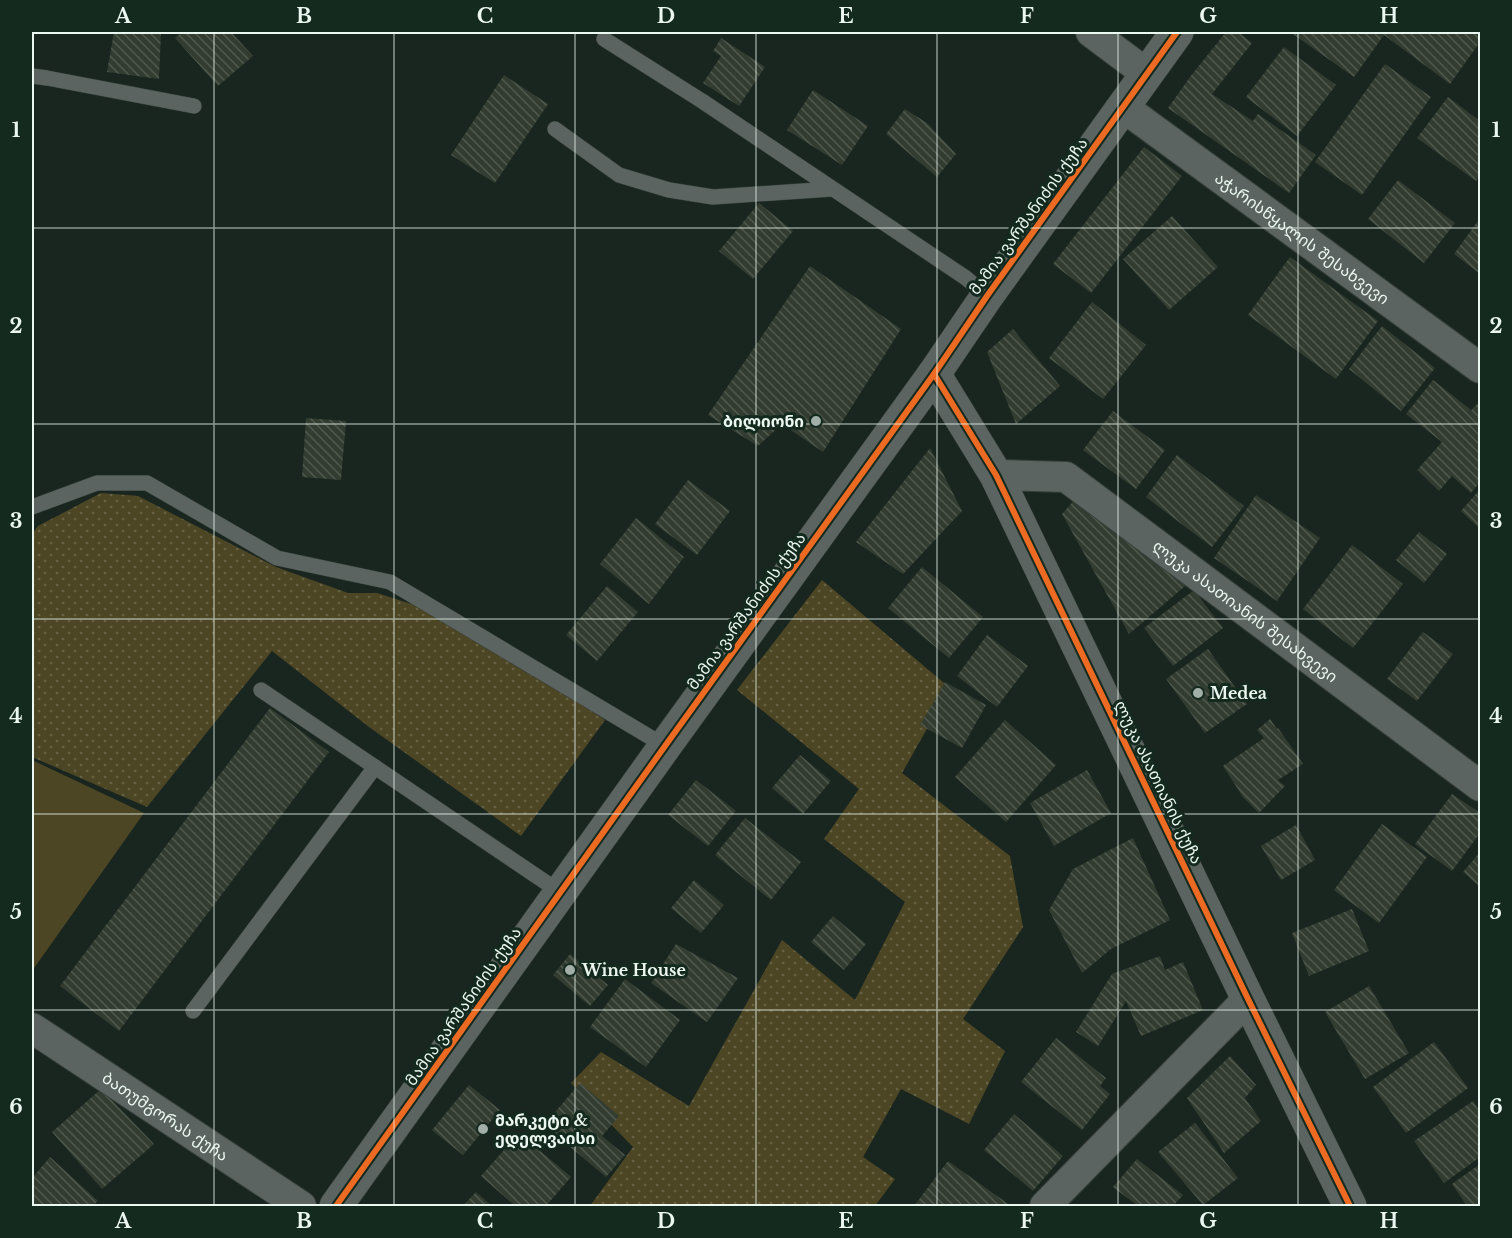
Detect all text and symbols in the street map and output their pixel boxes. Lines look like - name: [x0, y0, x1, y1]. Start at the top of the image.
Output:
- text: A: [114, 4, 132, 28]
- text: B: [296, 4, 312, 28]
- text: C: [477, 4, 493, 28]
- text: D: [657, 4, 675, 28]
- text: E: [838, 4, 854, 28]
- text: F: [1020, 4, 1034, 28]
- text: G: [1199, 4, 1217, 28]
- text: H: [1380, 4, 1399, 28]
- text: 1: [12, 118, 21, 142]
- text: 1: [1492, 118, 1501, 142]
- street label: მამია ვარშანიძის ქუჩა: [964, 134, 1092, 298]
- street label: აჭარისწყალის შესახვევი: [1211, 168, 1393, 308]
- text: 2: [9, 314, 23, 338]
- text: 2: [1489, 314, 1503, 338]
- place label: ბილიონი: [723, 411, 804, 432]
- marker: ბილიონი: [809, 414, 823, 428]
- text: 3: [10, 509, 22, 533]
- text: 3: [1490, 509, 1502, 533]
- street label: მამია ვარშანიძის ქუჩა: [682, 529, 810, 693]
- street label: ლუკა ასათიანის შესახვევი: [1149, 535, 1342, 686]
- place label: Medea: [1210, 683, 1267, 703]
- marker: Medea: [1191, 686, 1205, 700]
- street label: ლუკა ასათიანის ქუჩა: [1110, 697, 1207, 867]
- text: 4: [9, 704, 23, 728]
- text: 4: [1489, 704, 1503, 728]
- text: 5: [10, 900, 22, 924]
- text: 5: [1490, 900, 1502, 924]
- street label: მამია ვარშანიძის ქუჩა: [401, 923, 525, 1089]
- place label: Wine House: [581, 960, 686, 980]
- marker: Wine House: [563, 963, 577, 977]
- street label: ბათუმგორას ქუჩა: [99, 1067, 232, 1165]
- text: 6: [9, 1095, 23, 1119]
- text: 6: [1489, 1095, 1503, 1119]
- place label: მარკეტი & ედელვაისი: [495, 1110, 595, 1149]
- marker: მარკეტი & ედელვაისი: [476, 1122, 490, 1136]
- text: A: [114, 1209, 132, 1233]
- text: B: [296, 1209, 312, 1233]
- text: C: [477, 1209, 493, 1233]
- text: D: [657, 1209, 675, 1233]
- text: E: [838, 1209, 854, 1233]
- text: F: [1020, 1209, 1034, 1233]
- text: G: [1199, 1209, 1217, 1233]
- text: H: [1380, 1209, 1399, 1233]

